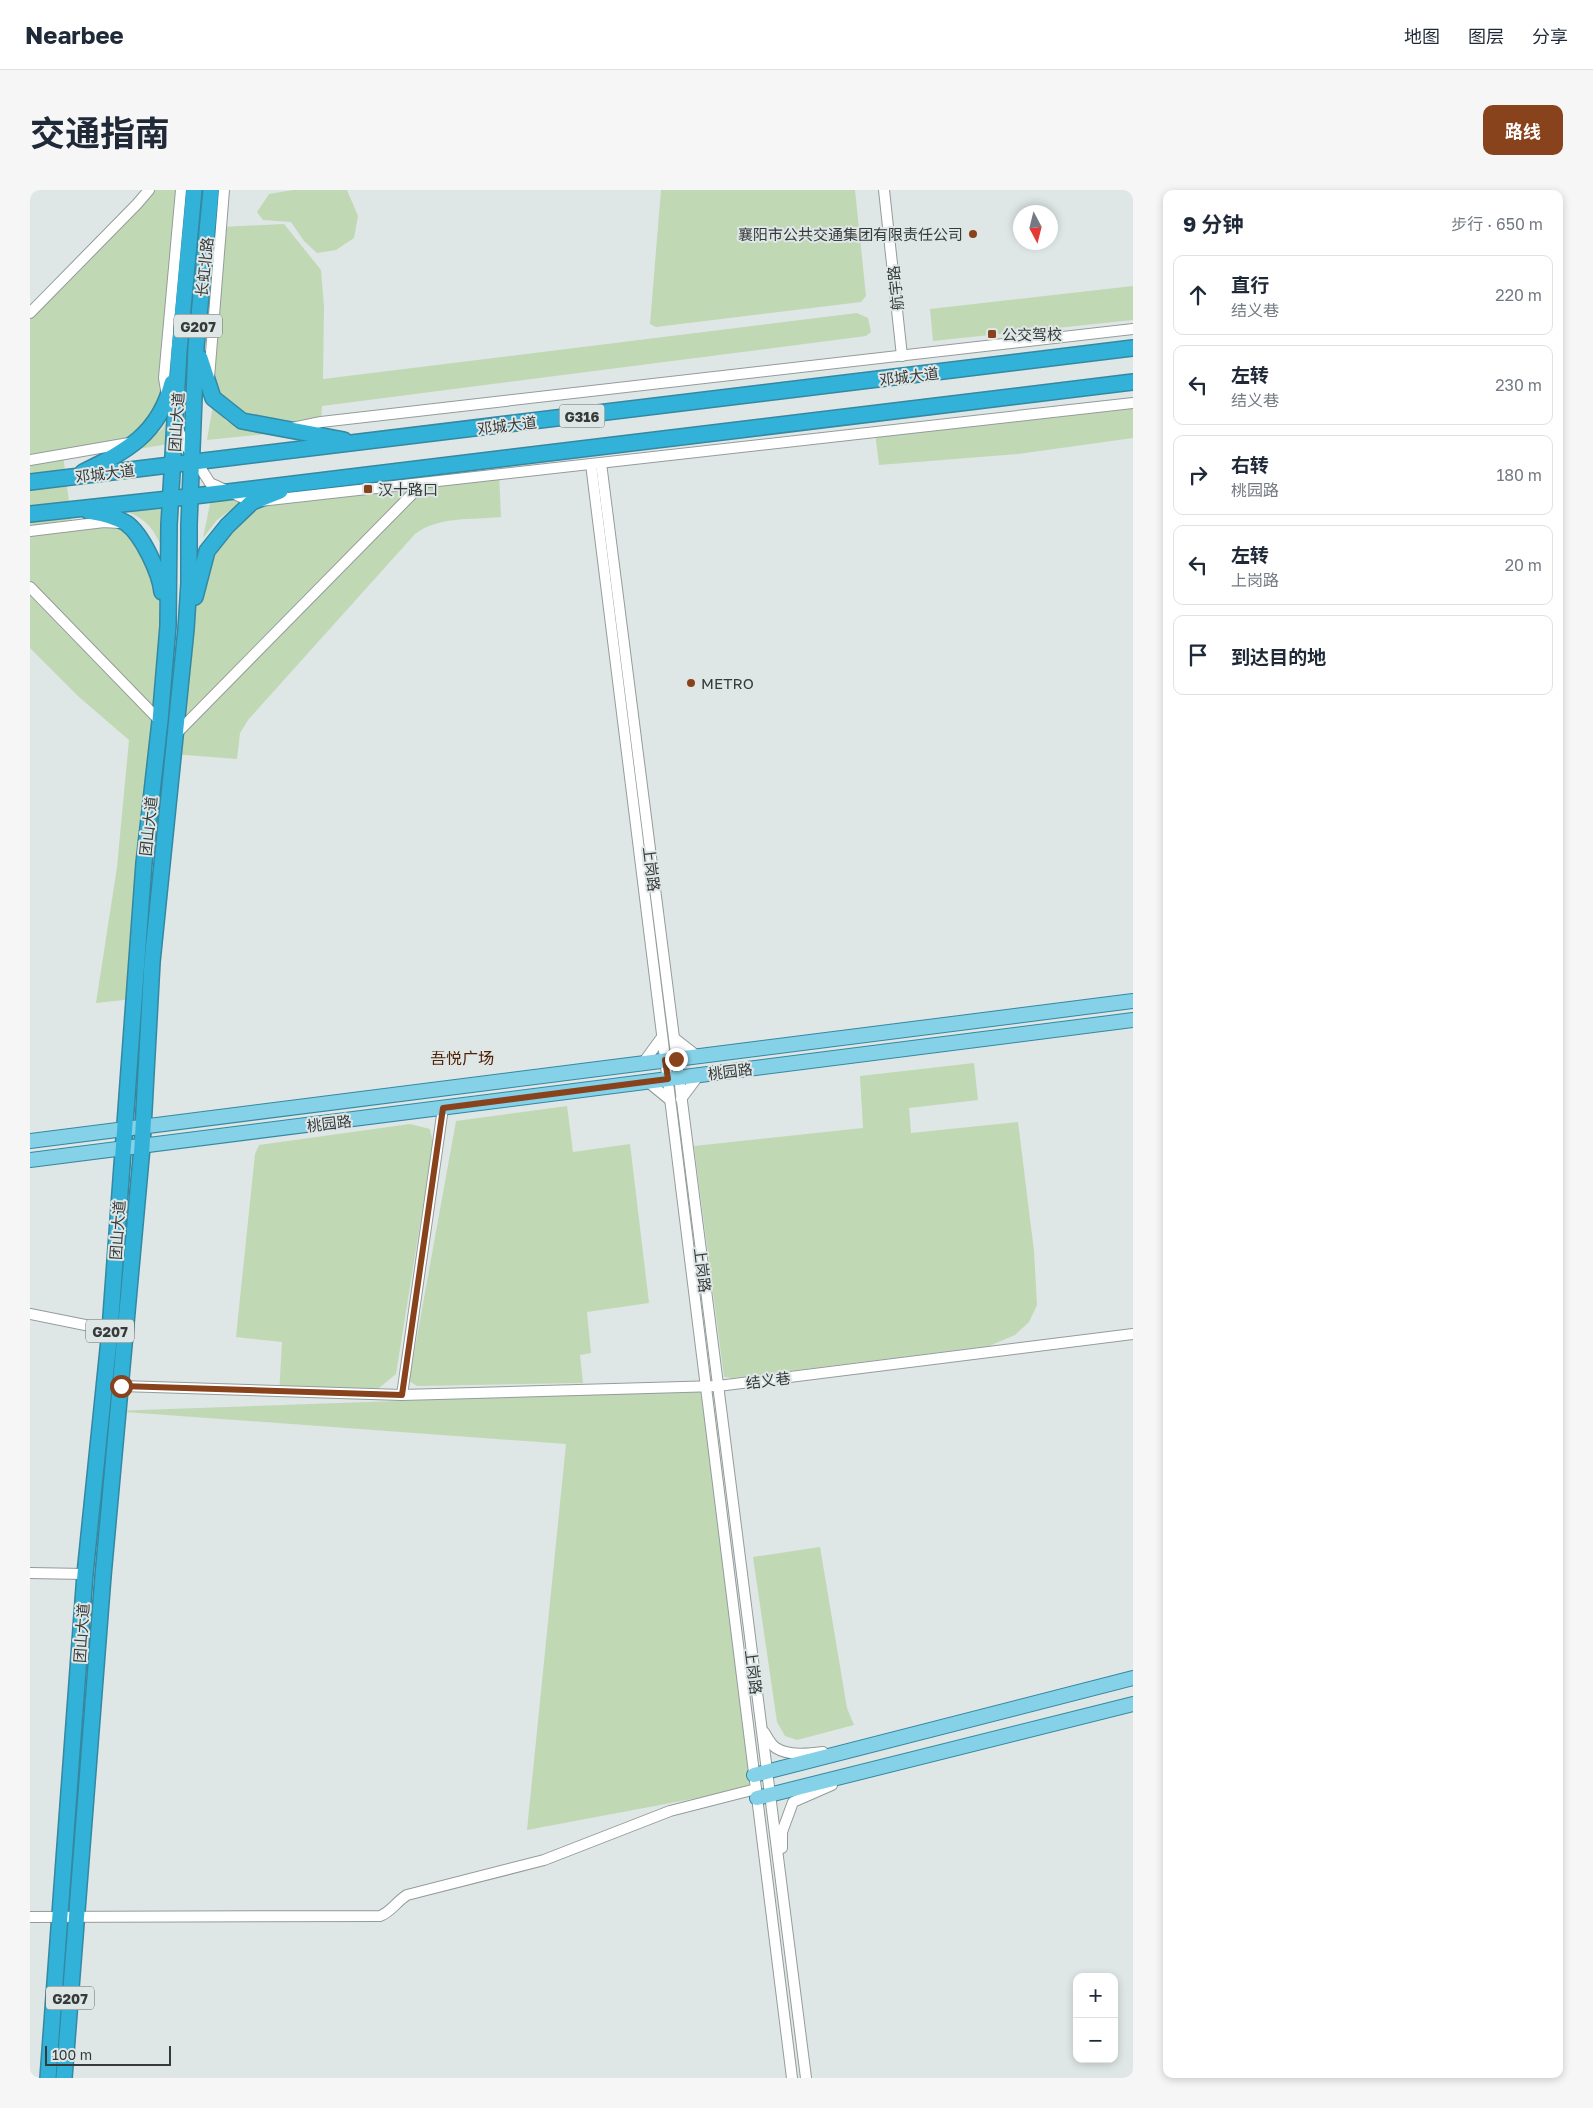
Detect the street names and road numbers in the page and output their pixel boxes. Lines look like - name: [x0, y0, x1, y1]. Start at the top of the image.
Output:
- street label: 长虹北路: [192, 236, 216, 298]
- street label: 航宇路: [884, 265, 906, 311]
- road number: G207: [174, 314, 222, 338]
- street label: 邓城大道: [878, 363, 940, 389]
- street label: 团山大道: [165, 391, 187, 453]
- road number: G316: [560, 405, 604, 428]
- street label: 邓城大道: [476, 412, 538, 438]
- street label: 邓城大道: [74, 460, 136, 486]
- street label: 团山大道: [136, 795, 160, 857]
- street label: 上岗路: [640, 846, 664, 892]
- street label: 桃园路: [707, 1059, 753, 1083]
- street label: 桃园路: [306, 1111, 352, 1135]
- street label: 团山大道: [106, 1199, 128, 1261]
- street label: 上岗路: [691, 1247, 715, 1293]
- road number: G207: [86, 1320, 134, 1342]
- street label: 结义巷: [745, 1368, 791, 1392]
- street label: 团山大道: [70, 1602, 92, 1664]
- street label: 上岗路: [742, 1649, 766, 1695]
- road number: G207: [46, 1986, 94, 2010]

